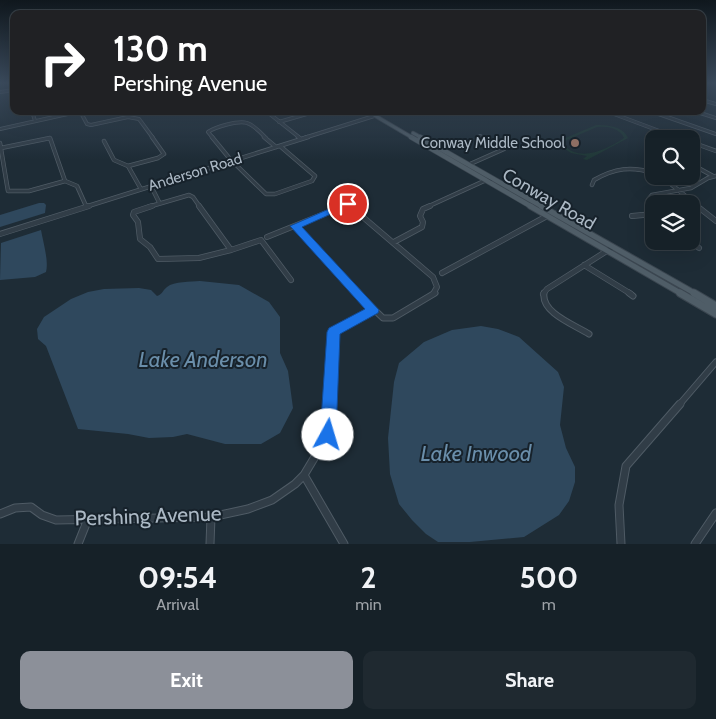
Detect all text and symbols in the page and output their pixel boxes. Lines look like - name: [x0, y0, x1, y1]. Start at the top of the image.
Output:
- text: 130 m: [113, 27, 208, 70]
- icon: right: [30, 30, 95, 95]
- text: Pershing Avenue: [113, 70, 267, 97]
- map controls: [645, 130, 700, 250]
- button: search: [645, 130, 700, 185]
- place label: Conway Middle School: [421, 134, 565, 152]
- marker: Conway Middle School: [569, 137, 581, 149]
- street label: Anderson Road: [146, 149, 244, 195]
- street label: Conway Road: [498, 163, 600, 235]
- pin: [327, 183, 369, 225]
- icon: arrive: [334, 190, 362, 218]
- button: layers: [645, 195, 700, 250]
- water label: Lake Anderson: [138, 346, 268, 373]
- position arrow: [301, 408, 353, 460]
- water label: Lake Inwood: [421, 440, 532, 467]
- street label: Pershing Avenue: [74, 500, 222, 531]
- text: 09:54: [138, 559, 217, 596]
- text: 2: [361, 559, 376, 596]
- text: 500: [520, 559, 578, 596]
- text: Arrival: [156, 595, 199, 614]
- text: min: [355, 595, 382, 614]
- text: m: [542, 595, 556, 614]
- button: Exit: [20, 651, 353, 709]
- button: Share: [363, 651, 696, 709]

